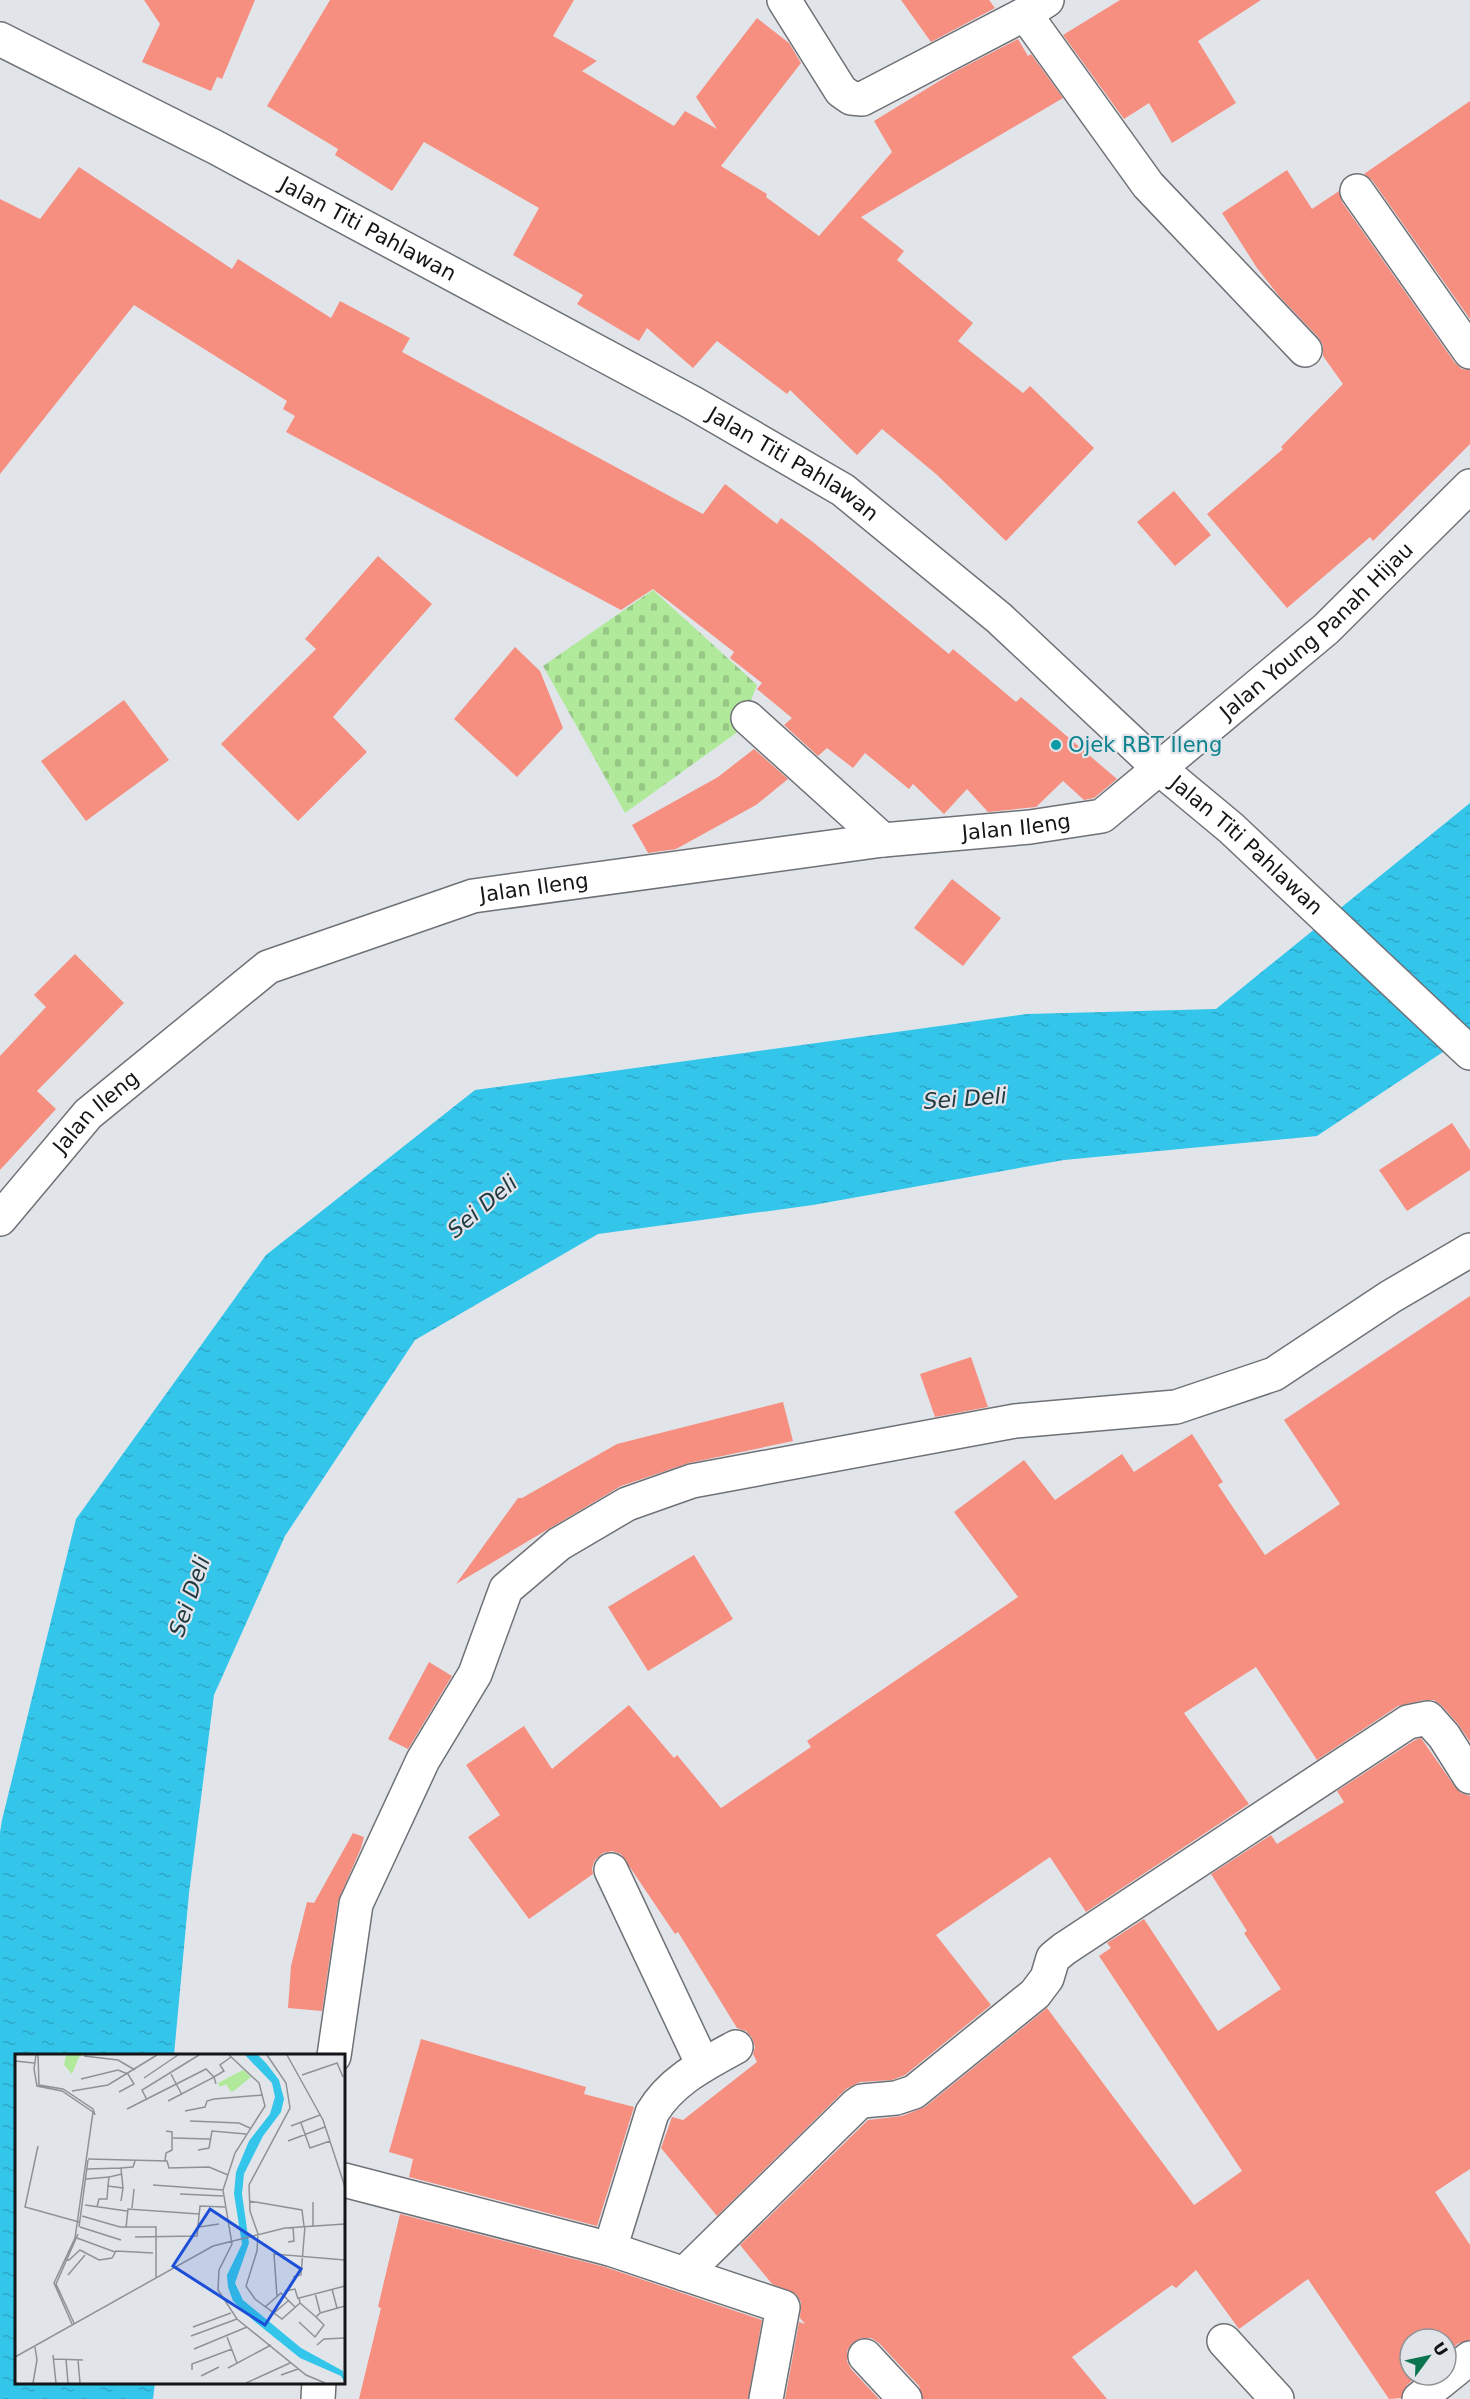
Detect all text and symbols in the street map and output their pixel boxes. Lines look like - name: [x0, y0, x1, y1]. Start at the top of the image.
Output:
- street label: Jalan Titi Pahlawan: [274, 171, 460, 286]
- street label: Jalan Titi Pahlawan: [702, 401, 883, 526]
- street label: Jalan Young Panah Hijau: [1214, 538, 1418, 726]
- place label: Ojek RBT Ileng: [1068, 733, 1222, 757]
- marker: Ojek RBT Ileng: [1049, 738, 1063, 752]
- street label: Jalan Titi Pahlawan: [1164, 769, 1327, 920]
- street label: Jalan Ileng: [959, 809, 1072, 845]
- street label: Jalan Ileng: [476, 868, 590, 907]
- street label: Jalan Ileng: [47, 1066, 143, 1160]
- water label: Sei Deli: [923, 1083, 1007, 1114]
- water label: Sei Deli: [442, 1170, 522, 1243]
- water label: Sei Deli: [164, 1553, 215, 1640]
- inset map: [15, 2054, 345, 2384]
- north arrow: [1398, 2327, 1458, 2387]
- text: U: [1429, 2338, 1452, 2360]

